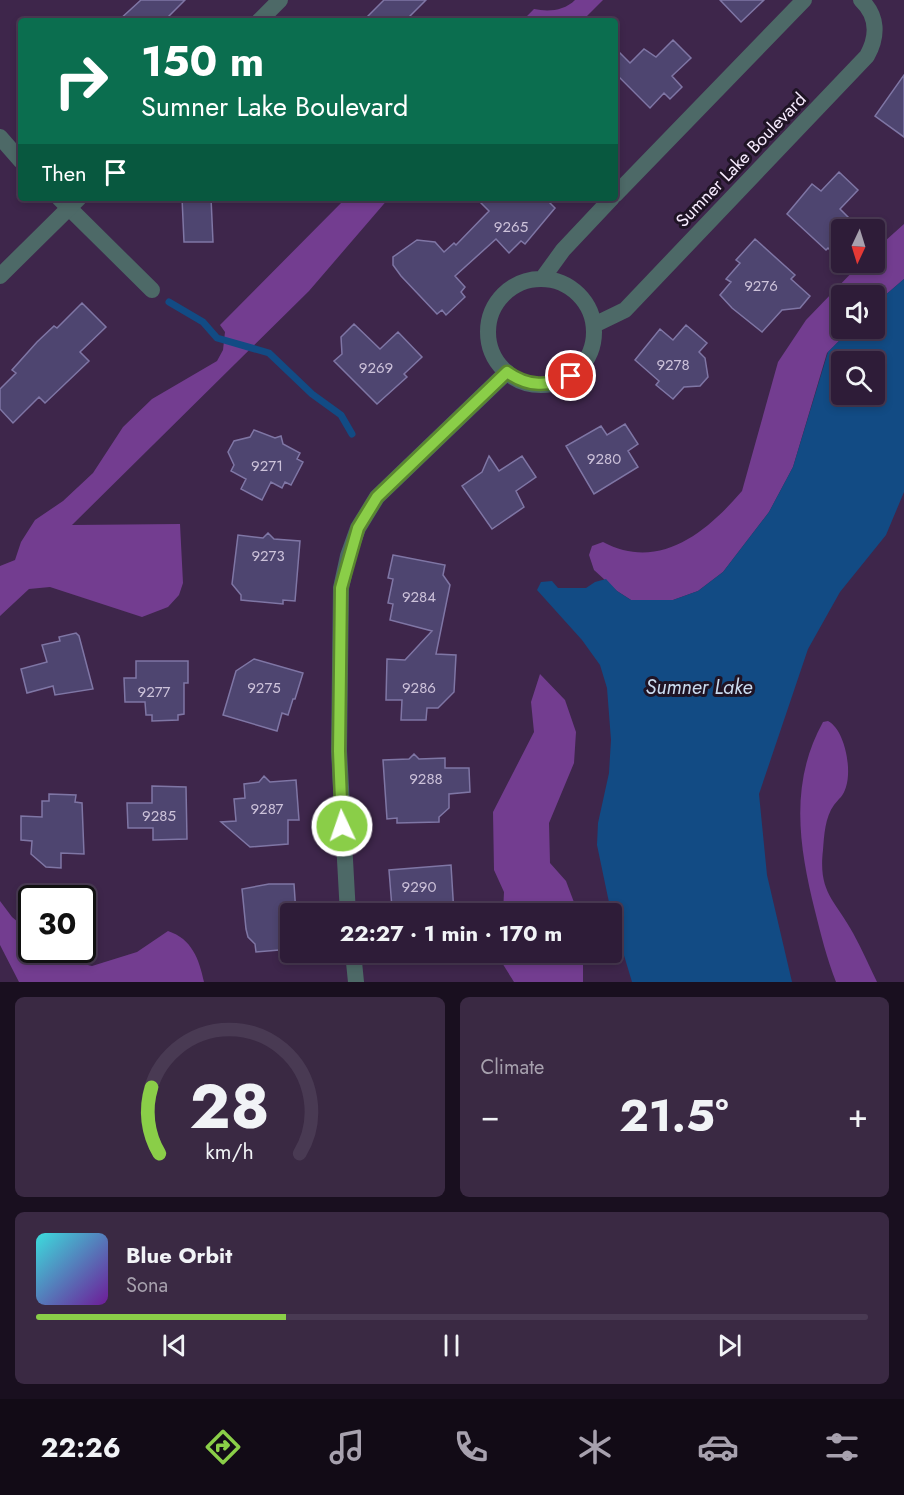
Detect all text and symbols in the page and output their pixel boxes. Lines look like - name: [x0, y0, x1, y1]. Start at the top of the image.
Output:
- text: 150 m: [141, 31, 264, 92]
- icon: right: [42, 42, 120, 120]
- text: Sumner Lake Boulevard: [141, 87, 408, 126]
- street label: Sumner Lake Boulevard: [670, 87, 812, 233]
- icon: arrive: [99, 156, 132, 189]
- text: Then: [42, 157, 87, 189]
- house number: 9265: [494, 216, 528, 238]
- north arrow: [831, 219, 885, 273]
- map controls: [831, 219, 885, 405]
- house number: 9276: [744, 275, 778, 297]
- button: sound: [831, 285, 885, 339]
- pin: [545, 350, 596, 401]
- button: search: [831, 351, 885, 405]
- house number: 9278: [656, 354, 690, 376]
- house number: 9269: [359, 357, 393, 379]
- icon: arrive: [554, 359, 587, 392]
- house number: 9280: [587, 448, 621, 470]
- house number: 9271: [251, 455, 283, 477]
- house number: 9273: [251, 545, 285, 567]
- house number: 9284: [402, 586, 436, 608]
- water label: Sumner Lake: [646, 673, 752, 702]
- house number: 9275: [247, 677, 281, 699]
- house number: 9286: [402, 677, 436, 699]
- house number: 9277: [138, 681, 171, 703]
- house number: 9288: [409, 768, 443, 790]
- position arrow: [310, 794, 374, 858]
- house number: 9287: [250, 798, 284, 820]
- house number: 9285: [142, 805, 176, 827]
- house number: 9290: [402, 876, 436, 898]
- speed limit sign: 30: [18, 885, 96, 963]
- text: 22:27 · 1 min · 170 m: [340, 917, 562, 949]
- text: Climate: [481, 1053, 544, 1082]
- text: 28: [190, 1061, 270, 1151]
- text: 21.5°: [619, 1083, 729, 1148]
- text: −: [481, 1092, 500, 1139]
- text: +: [848, 1092, 868, 1139]
- text: km/h: [206, 1136, 254, 1167]
- text: Blue Orbit: [126, 1239, 232, 1271]
- text: Sona: [126, 1271, 168, 1300]
- icon: previous: [158, 1329, 191, 1362]
- icon: pause: [435, 1329, 468, 1362]
- icon: next: [713, 1329, 746, 1362]
- icon: directions: [202, 1426, 244, 1468]
- icon: music: [326, 1426, 368, 1468]
- icon: phone: [450, 1426, 492, 1468]
- icon: climate: [574, 1426, 616, 1468]
- icon: car: [697, 1426, 739, 1468]
- icon: filters: [821, 1426, 863, 1468]
- text: 22:26: [41, 1428, 121, 1467]

